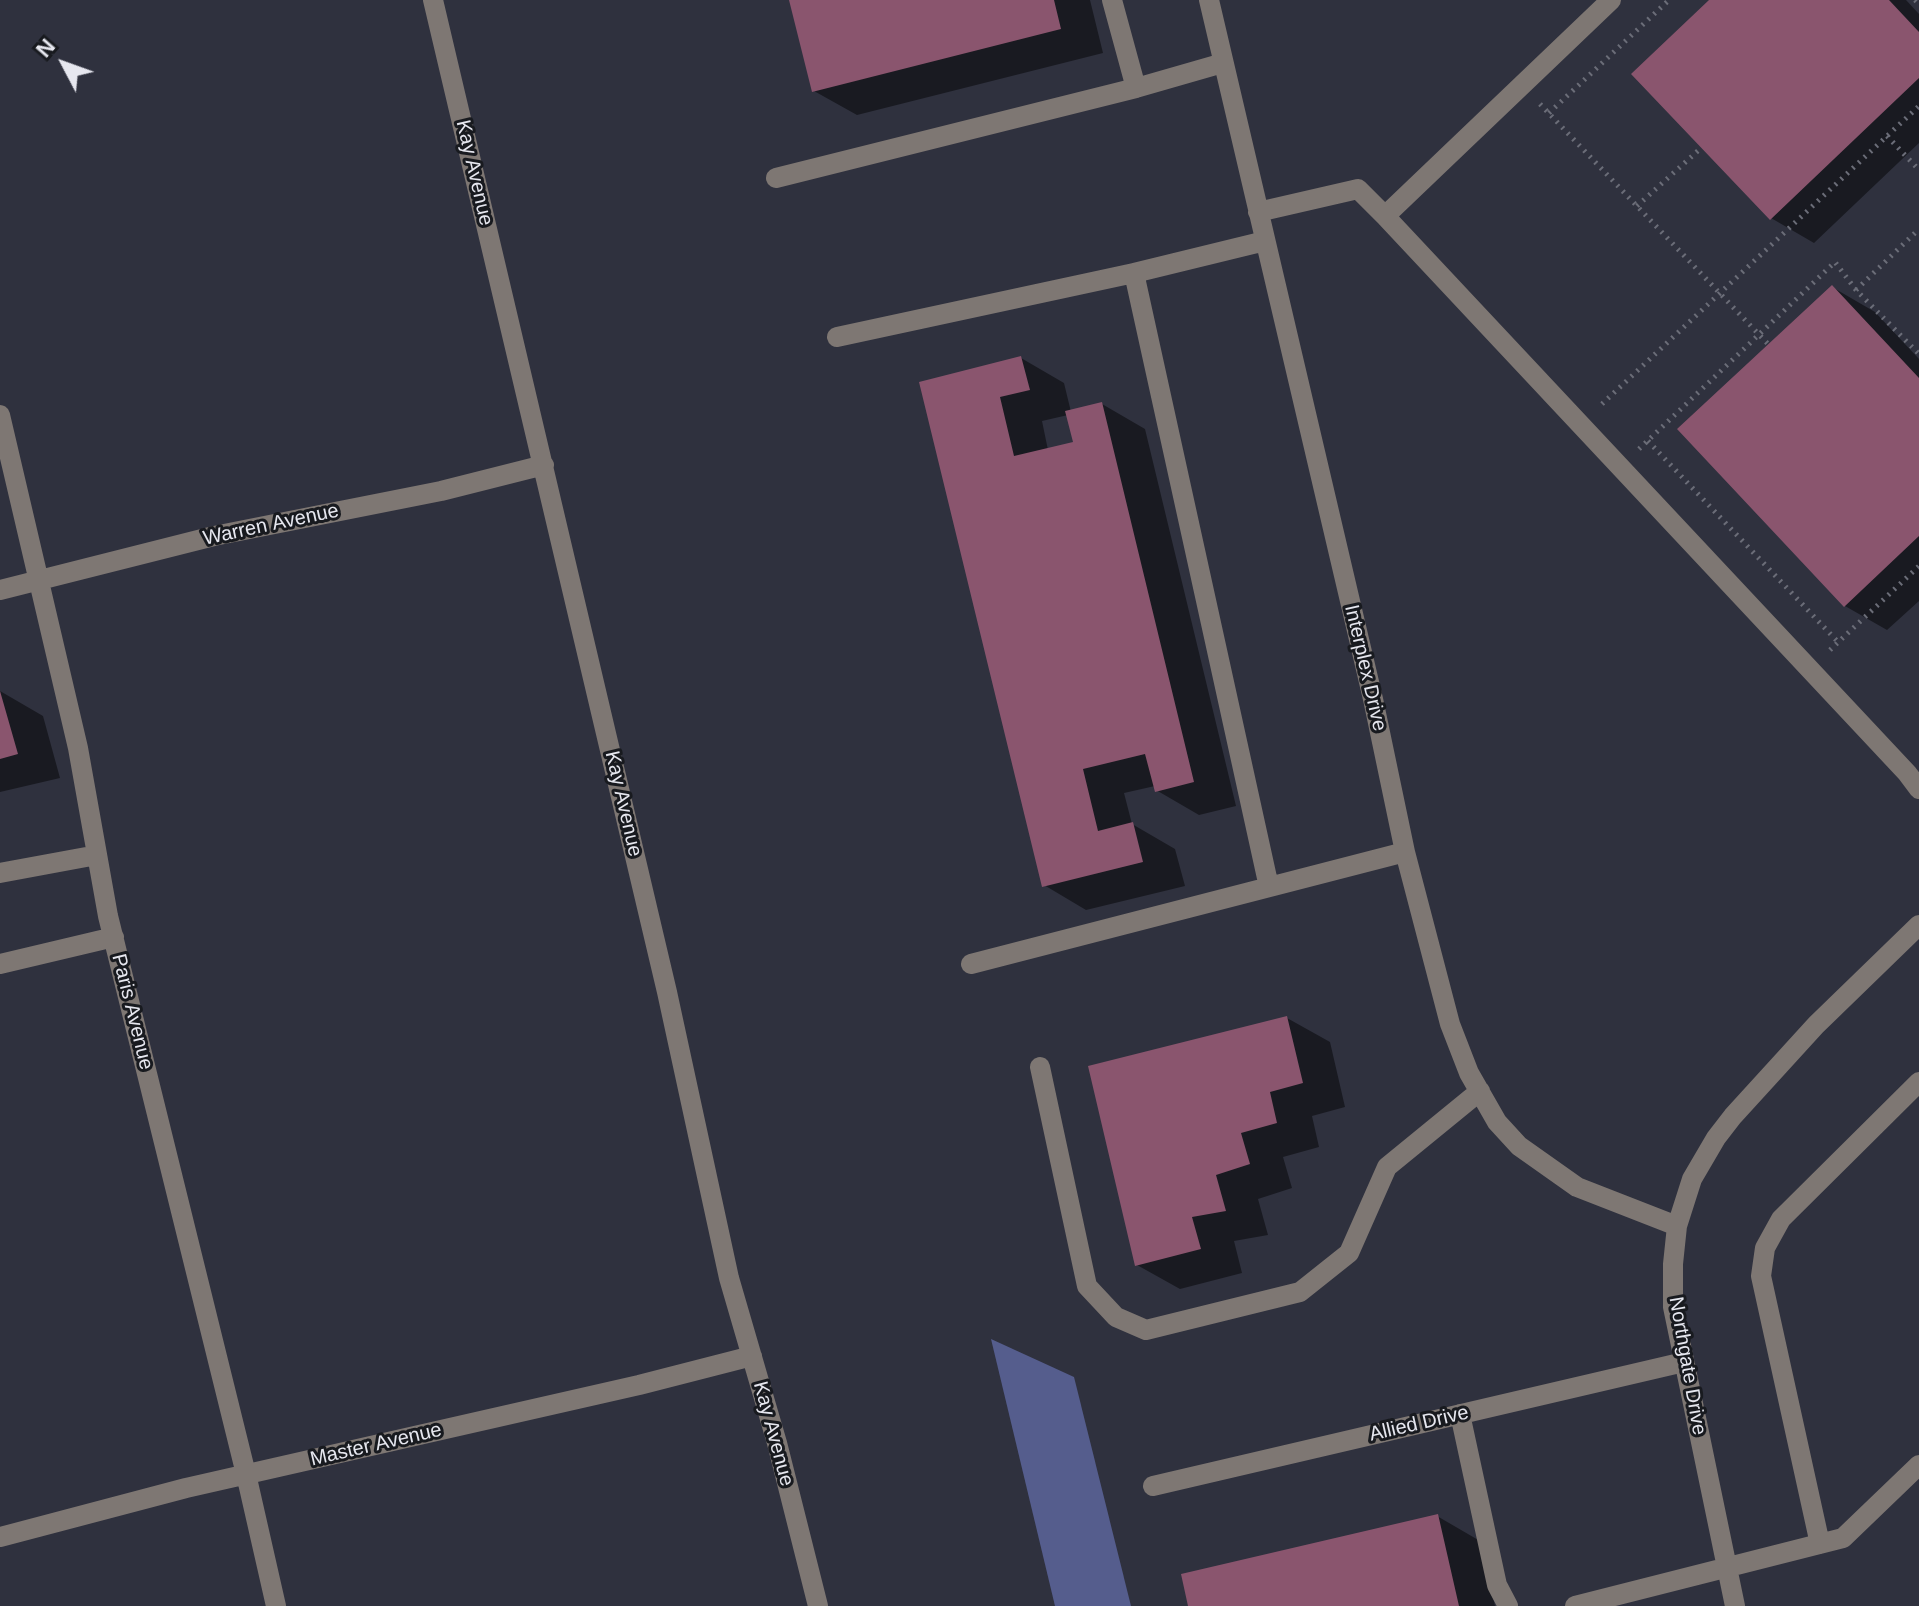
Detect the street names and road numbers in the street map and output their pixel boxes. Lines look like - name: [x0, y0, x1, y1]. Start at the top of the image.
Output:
- street label: Kay Avenue: [450, 118, 498, 228]
- street label: Warren Avenue: [201, 499, 341, 551]
- street label: Interplex Drive: [1339, 602, 1391, 734]
- street label: Kay Avenue: [599, 749, 647, 859]
- street label: Paris Avenue: [106, 952, 158, 1072]
- street label: Northgate Drive: [1663, 1295, 1711, 1437]
- street label: Kay Avenue: [747, 1379, 799, 1489]
- street label: Allied Drive: [1367, 1401, 1471, 1447]
- street label: Master Avenue: [308, 1418, 444, 1472]

